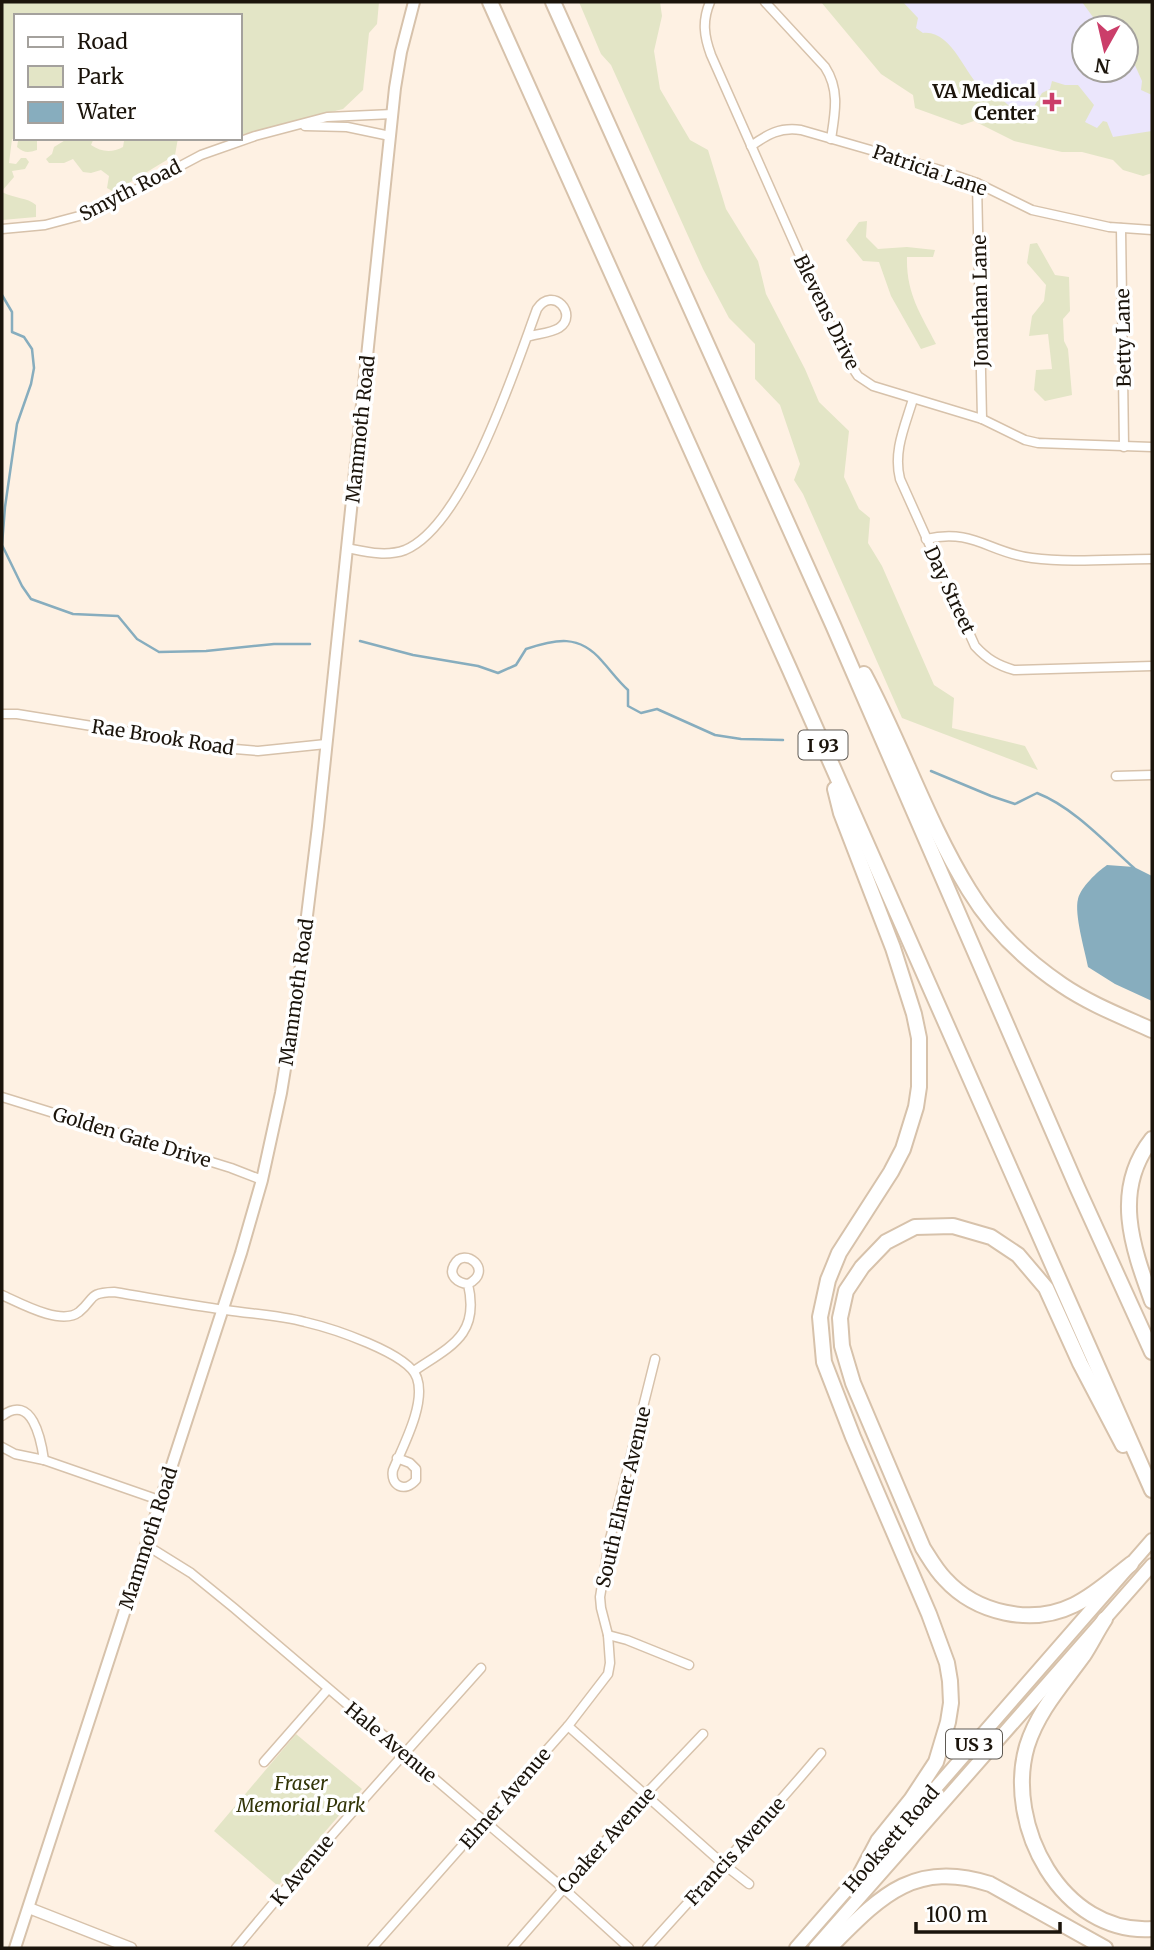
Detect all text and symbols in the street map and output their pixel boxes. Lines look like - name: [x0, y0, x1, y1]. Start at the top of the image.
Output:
- legend: [14, 14, 242, 140]
- north arrow: [1070, 14, 1140, 84]
- text: Road: [77, 28, 128, 55]
- text: N: [1094, 53, 1112, 79]
- text: Park: [77, 63, 124, 90]
- place label: VA Medical Center: [932, 79, 1036, 125]
- marker: VA Medical Center: [1042, 92, 1062, 112]
- text: Water: [76, 98, 136, 125]
- street label: Patricia Lane: [870, 139, 991, 201]
- street label: Smyth Road: [75, 154, 185, 226]
- street label: Jonathan Lane: [967, 234, 993, 368]
- street label: Blevens Drive: [789, 251, 865, 373]
- street label: Betty Lane: [1110, 288, 1136, 388]
- street label: Mammoth Road: [340, 354, 380, 504]
- street label: Day Street: [919, 542, 981, 638]
- street label: Rae Brook Road: [90, 714, 236, 760]
- road number: I 93: [798, 730, 848, 760]
- street label: Mammoth Road: [274, 917, 318, 1067]
- street label: Golden Gate Drive: [50, 1102, 214, 1173]
- street label: South Elmer Avenue: [590, 1404, 656, 1590]
- street label: Mammoth Road: [114, 1464, 182, 1612]
- street label: Hale Avenue: [340, 1697, 442, 1787]
- road number: US 3: [946, 1730, 1002, 1758]
- street label: Elmer Avenue: [454, 1742, 556, 1854]
- park label: Fraser Memorial Park: [236, 1771, 366, 1817]
- street label: Hooksett Road: [838, 1780, 944, 1898]
- street label: Coaker Avenue: [552, 1782, 660, 1898]
- street label: Francis Avenue: [680, 1791, 790, 1910]
- street label: K Avenue: [266, 1830, 339, 1910]
- scale bar: [916, 1890, 1060, 1934]
- text: 100 m: [926, 1901, 988, 1928]

